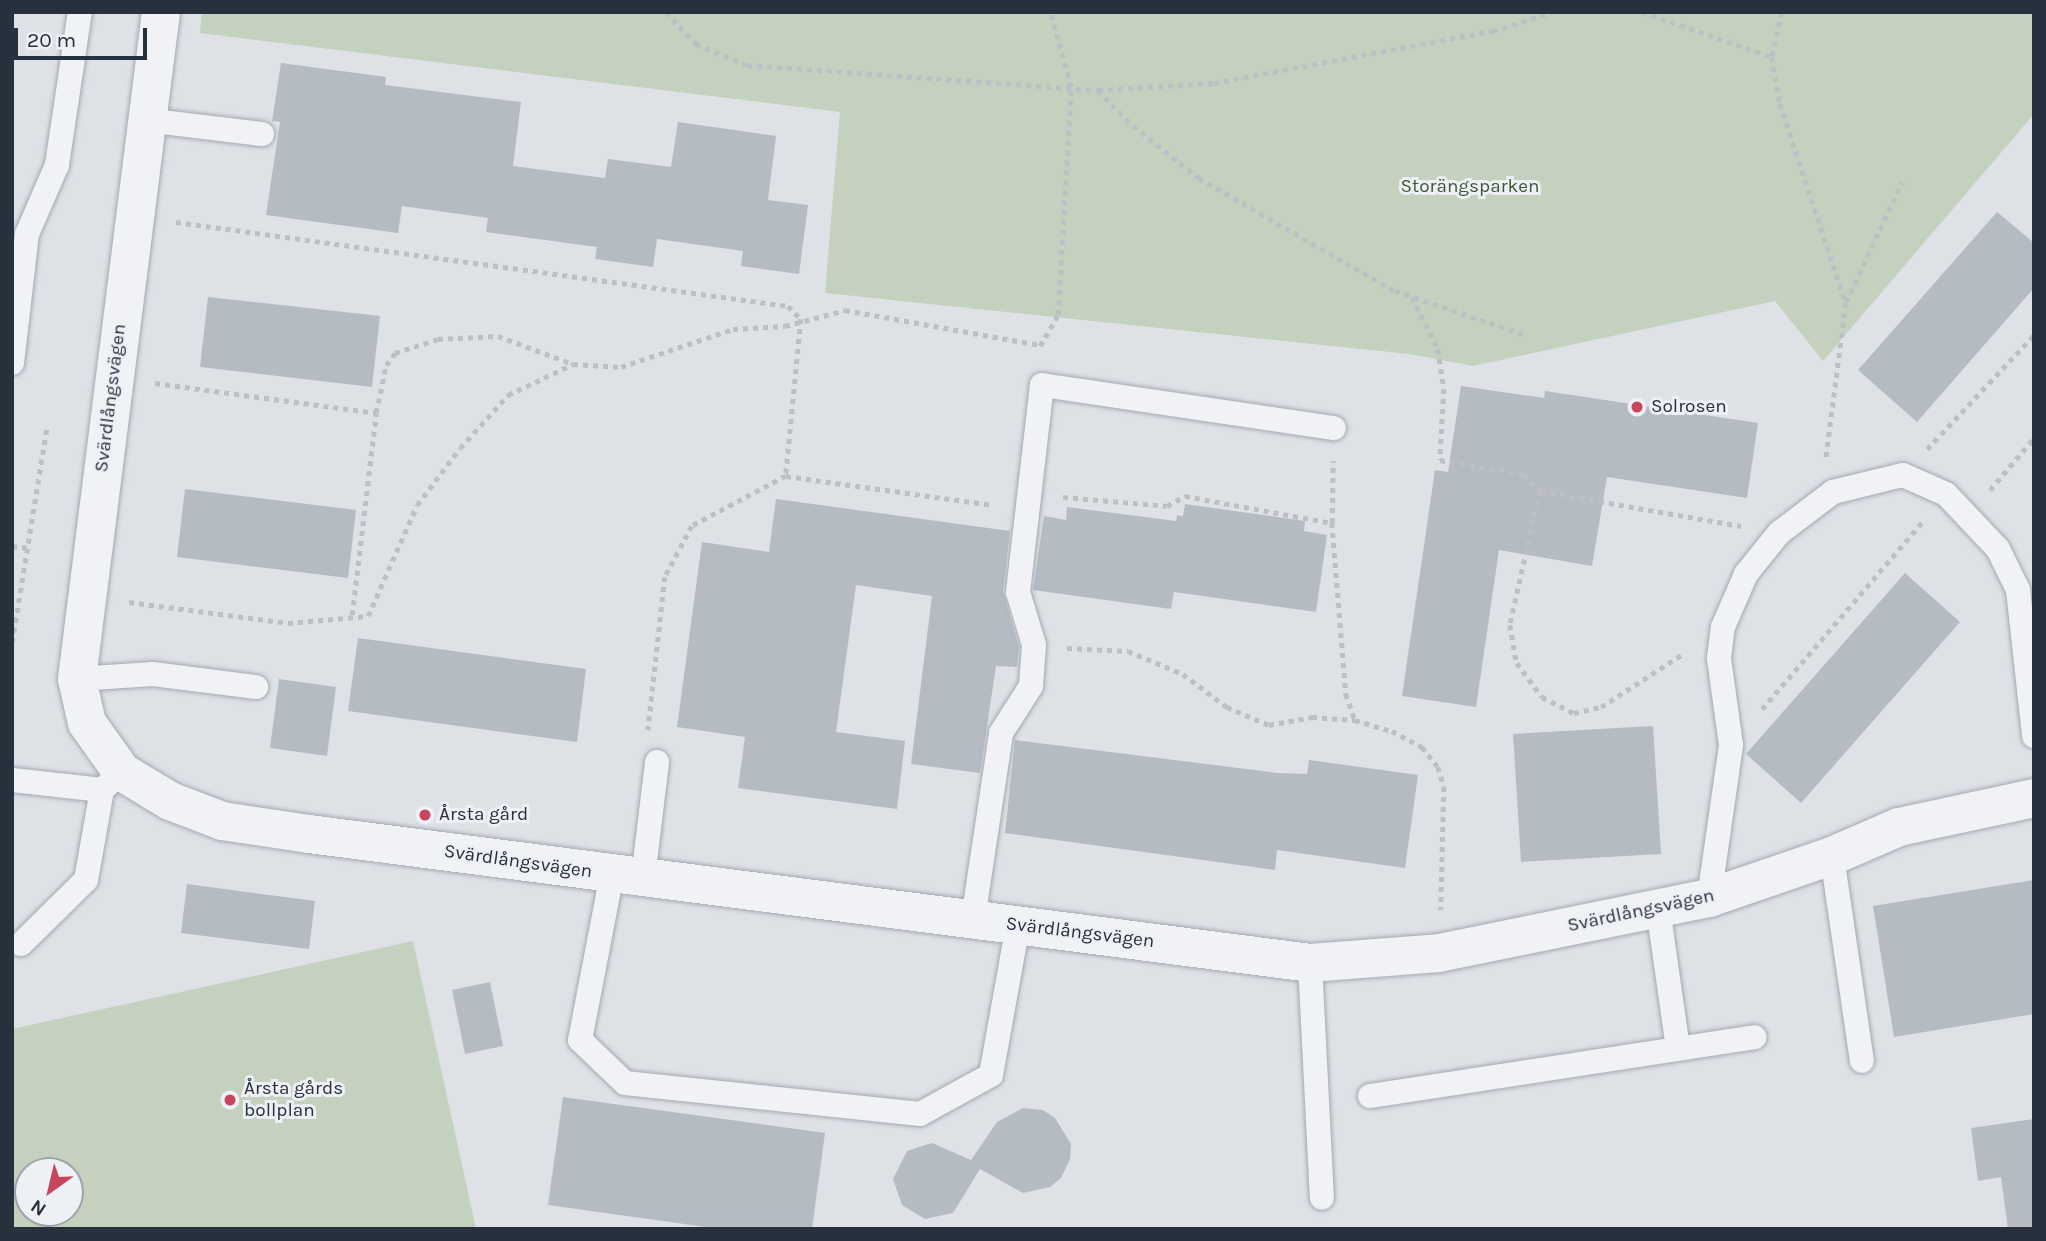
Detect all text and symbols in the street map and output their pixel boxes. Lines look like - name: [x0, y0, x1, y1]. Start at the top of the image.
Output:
- scale bar: [18, 14, 150, 58]
- text: 20 m: [27, 28, 76, 52]
- park label: Storängsparken: [1401, 176, 1539, 198]
- street label: Svärdlångsvägen: [91, 322, 131, 474]
- place label: Solrosen: [1651, 396, 1727, 418]
- marker: Solrosen: [1629, 399, 1645, 415]
- place label: Årsta gård: [439, 804, 528, 826]
- marker: Årsta gård: [417, 807, 433, 823]
- street label: Svärdlångsvägen: [442, 840, 594, 884]
- street label: Svärdlångsvägen: [1565, 884, 1717, 938]
- street label: Svärdlångsvägen: [1004, 913, 1156, 953]
- place label: Årsta gårds bollplan: [244, 1078, 343, 1122]
- marker: Årsta gårds bollplan: [222, 1092, 238, 1108]
- north arrow: [14, 1157, 84, 1227]
- text: N: [27, 1195, 50, 1221]

